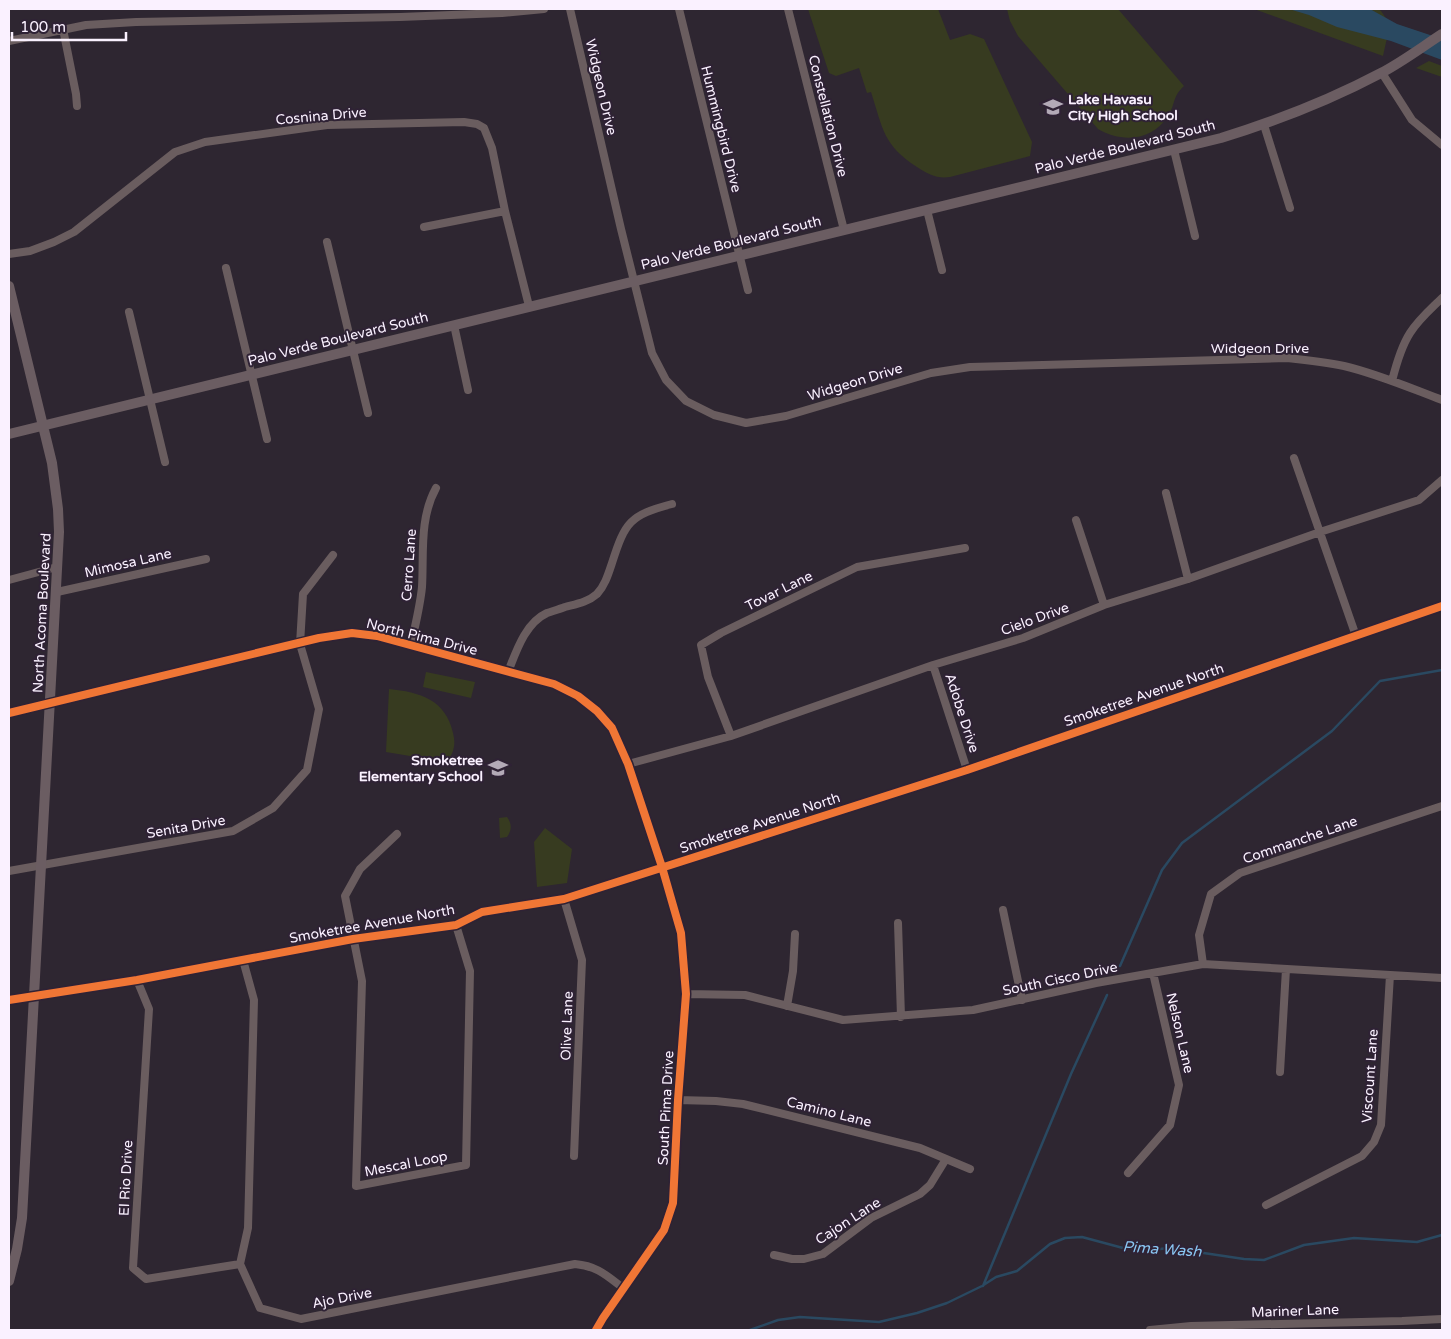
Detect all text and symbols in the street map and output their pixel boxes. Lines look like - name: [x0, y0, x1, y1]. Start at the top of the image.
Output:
- scale bar: [12, 10, 126, 42]
- text: 100 m: [20, 18, 66, 36]
- street label: Widgeon Drive: [582, 37, 620, 137]
- street label: Constellation Drive: [805, 53, 851, 179]
- street label: Hummingbird Drive: [697, 64, 745, 194]
- place label: Lake Havasu City High School: [1068, 91, 1178, 124]
- school or university icon: Lake Havasu City High School: [1042, 96, 1064, 118]
- street label: Cosnina Drive: [275, 104, 367, 128]
- street label: Palo Verde Boulevard South: [1033, 116, 1217, 178]
- street label: Palo Verde Boulevard South: [639, 212, 823, 274]
- street label: Palo Verde Boulevard South: [246, 308, 430, 370]
- street label: Widgeon Drive: [1211, 340, 1309, 357]
- street label: Widgeon Drive: [806, 359, 905, 404]
- street label: Cerro Lane: [398, 528, 420, 602]
- street label: North Acoma Boulevard: [29, 533, 55, 693]
- street label: Mimosa Lane: [83, 545, 173, 581]
- street label: Tovar Lane: [743, 567, 815, 615]
- street label: Cielo Drive: [999, 599, 1071, 639]
- street label: North Pima Drive: [365, 615, 479, 659]
- street label: Smoketree Avenue North: [1062, 660, 1226, 730]
- street label: Adobe Drive: [941, 671, 983, 755]
- place label: Smoketree Elementary School: [359, 752, 483, 785]
- school or university icon: Smoketree Elementary School: [487, 757, 509, 779]
- street label: Smoketree Avenue North: [678, 789, 842, 857]
- street label: Senita Drive: [145, 812, 227, 842]
- street label: Commanche Lane: [1240, 812, 1360, 868]
- street label: Smoketree Avenue North: [288, 901, 456, 947]
- street label: South Cisco Drive: [1001, 958, 1119, 999]
- street label: Olive Lane: [557, 991, 577, 1061]
- street label: Nelson Lane: [1162, 991, 1198, 1075]
- street label: Viscount Lane: [1358, 1028, 1382, 1123]
- street label: South Pima Drive: [655, 1050, 677, 1166]
- street label: Camino Lane: [785, 1093, 873, 1131]
- street label: El Rio Drive: [116, 1139, 136, 1216]
- street label: Mescal Loop: [363, 1148, 449, 1180]
- street label: Cajon Lane: [812, 1194, 884, 1248]
- water label: Pima Wash: [1122, 1237, 1203, 1261]
- street label: Ajo Drive: [311, 1284, 373, 1312]
- street label: Mariner Lane: [1251, 1301, 1339, 1321]

